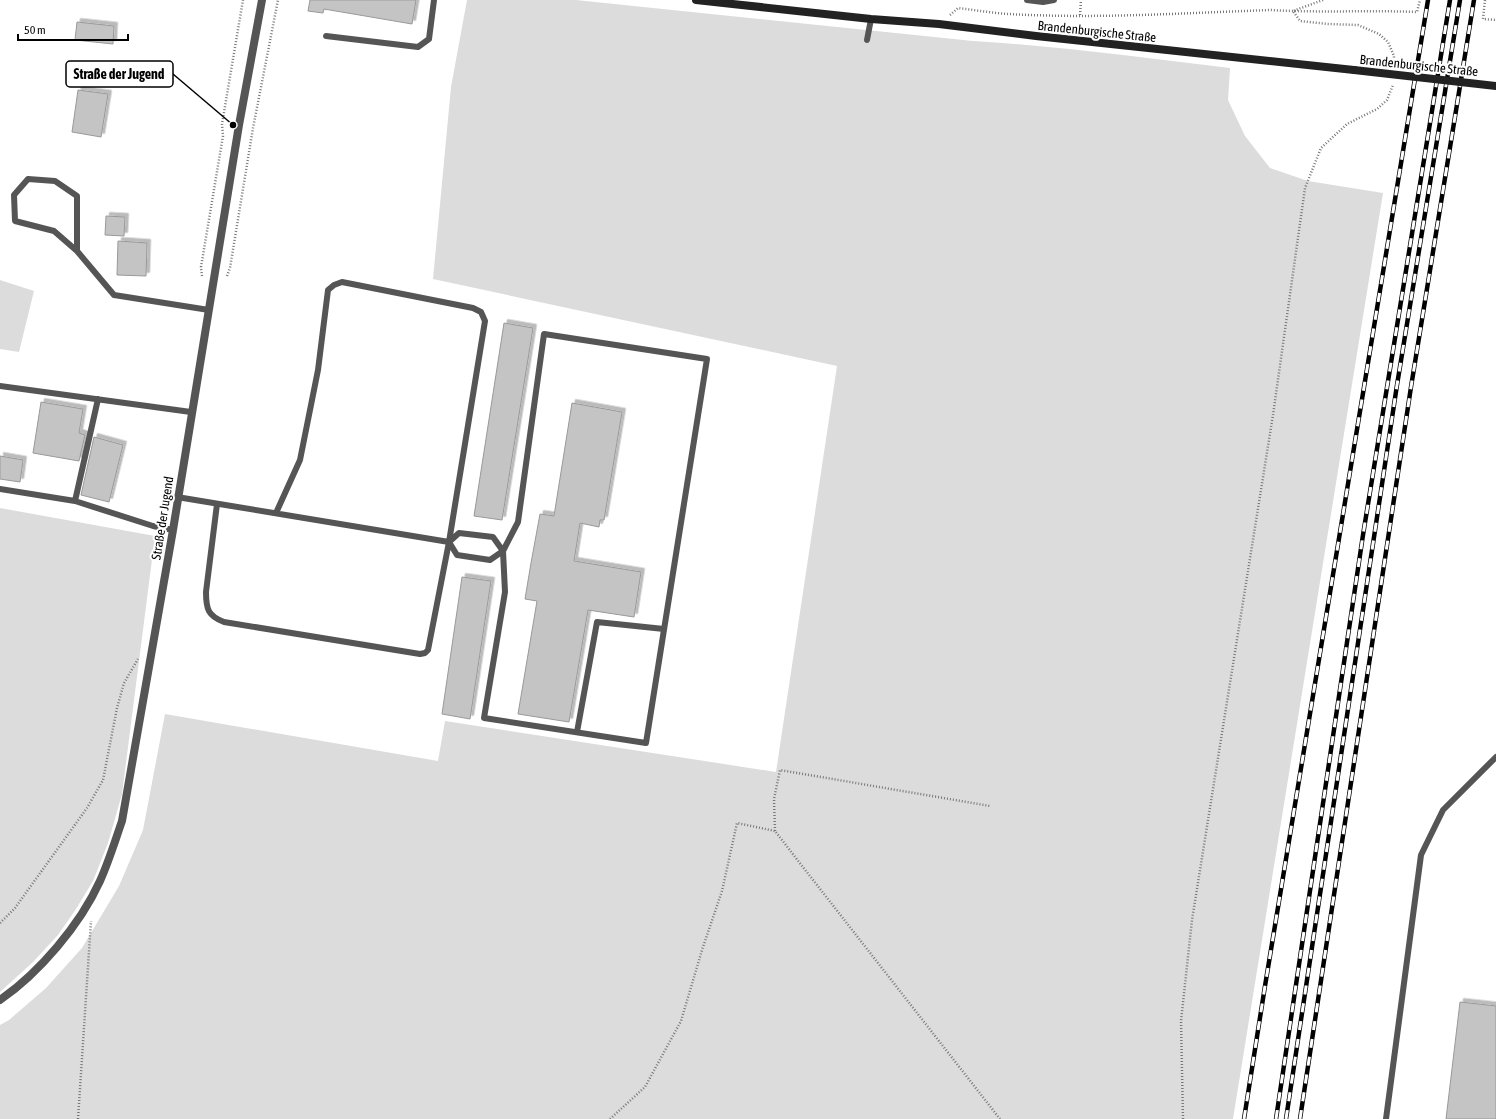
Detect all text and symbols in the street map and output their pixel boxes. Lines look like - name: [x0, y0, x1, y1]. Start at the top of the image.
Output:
- scale bar: [18, 16, 128, 42]
- street label: Brandenburgische Straße: [1037, 18, 1157, 45]
- text: 50 m: [24, 23, 46, 37]
- street label: Brandenburgische Straße: [1359, 52, 1479, 79]
- callout: Straße der Jugend: [66, 61, 173, 87]
- text: Straße der Jugend: [74, 66, 165, 82]
- street label: Straße der Jugend: [148, 475, 177, 561]

